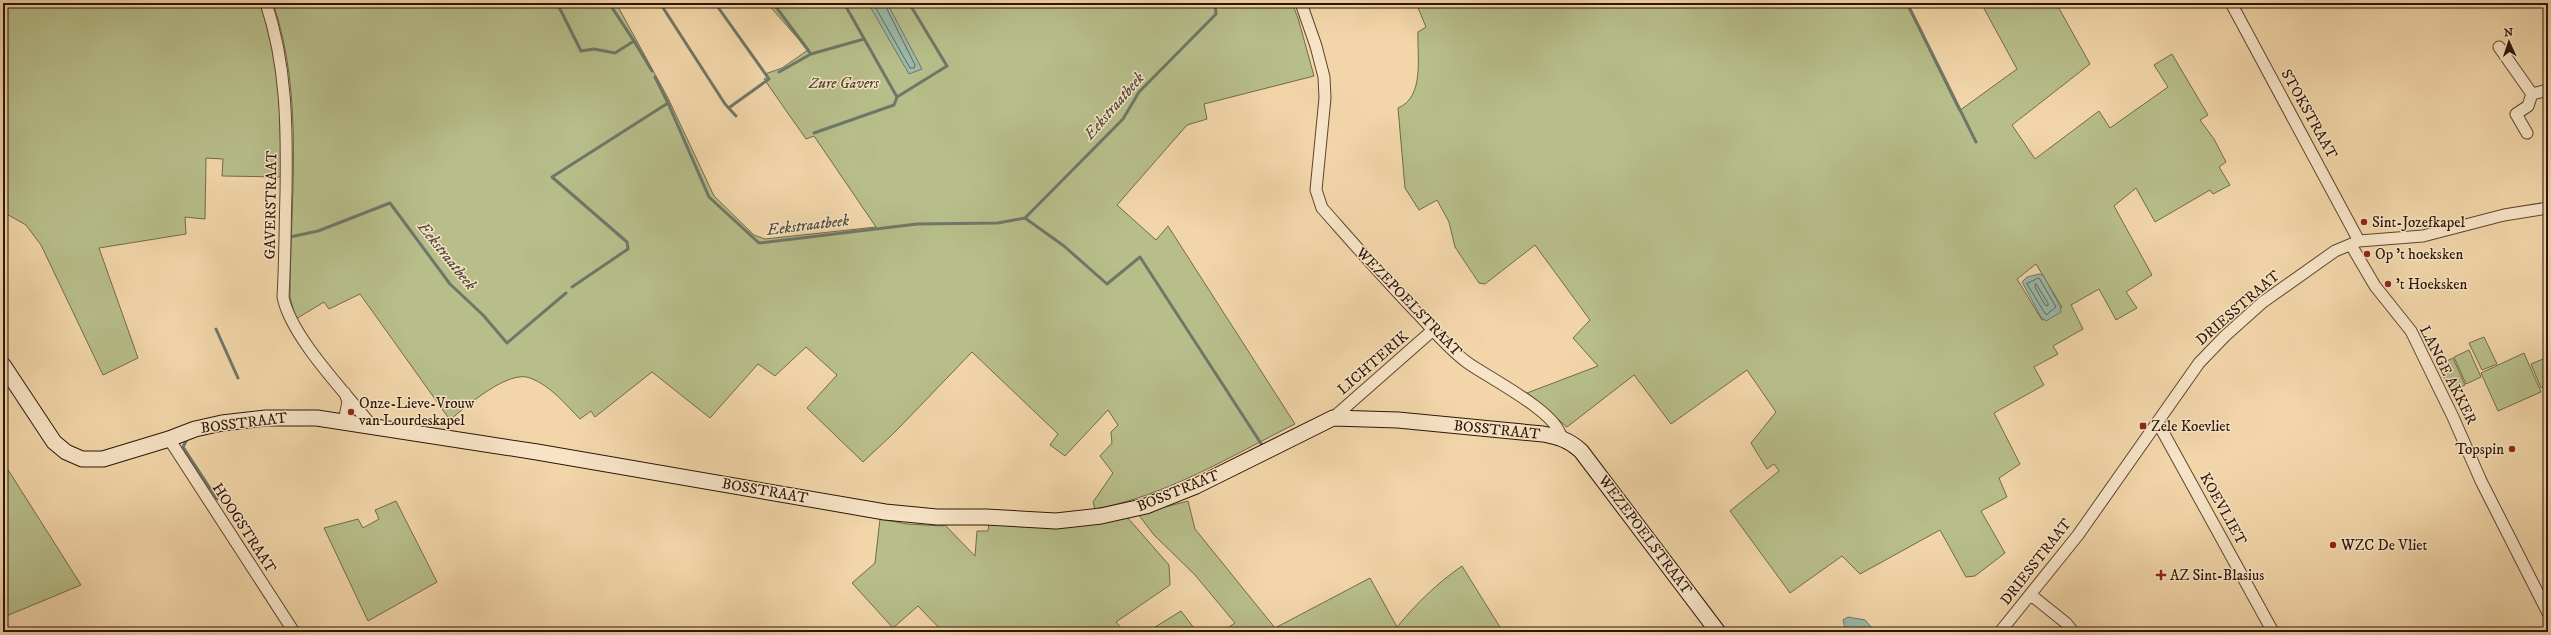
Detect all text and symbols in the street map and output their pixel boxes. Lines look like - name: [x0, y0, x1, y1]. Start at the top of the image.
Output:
- north arrow: [2489, 22, 2529, 62]
- text: N: [2504, 26, 2513, 40]
- street label: STOKSTRAAT: [2277, 66, 2342, 163]
- water label: Eekstraatbeek: [1079, 68, 1149, 144]
- park label: Zure Gavers: [808, 74, 879, 93]
- street label: GAVERSTRAAT: [261, 150, 281, 260]
- water label: Eekstraatbeek: [765, 210, 851, 240]
- place label: Sint-Jozefkapel: [2372, 213, 2465, 232]
- water label: Eekstraatbeek: [413, 217, 481, 295]
- marker: Sint-Jozefkapel: [2359, 217, 2369, 227]
- street label: WEZEPOELSTRAAT: [1351, 243, 1466, 361]
- place label: Op 't hoeksken: [2375, 245, 2463, 264]
- marker: Op 't hoeksken: [2362, 249, 2372, 259]
- street label: DRIESSTRAAT: [2192, 266, 2284, 350]
- place label: 't Hoeksken: [2396, 275, 2468, 294]
- marker: 't Hoeksken: [2383, 279, 2393, 289]
- street label: LANGE AKKER: [2415, 322, 2481, 428]
- street label: LICHTERIK: [1334, 327, 1413, 399]
- place label: Onze-Lieve-Vrouw van Lourdeskapel: [358, 394, 475, 430]
- marker: Onze-Lieve-Vrouw van Lourdeskapel: [346, 407, 356, 417]
- street label: BOSSTRAAT: [200, 408, 289, 438]
- street label: BOSSTRAAT: [1453, 416, 1542, 444]
- place label: Zele Koevliet: [2151, 417, 2231, 436]
- marker: Zele Koevliet: [2138, 421, 2148, 431]
- place label: Topspin: [2455, 440, 2504, 459]
- marker: Topspin: [2507, 444, 2517, 454]
- street label: BOSSTRAAT: [1134, 466, 1223, 516]
- street label: KOEVLIET: [2195, 470, 2251, 549]
- street label: WEZEPOELSTRAAT: [1593, 471, 1696, 599]
- street label: BOSSTRAAT: [720, 474, 810, 508]
- street label: HOOGSTRAAT: [208, 479, 280, 577]
- street label: DRIESSTRAAT: [1996, 514, 2076, 609]
- place label: WZC De Vliet: [2340, 536, 2427, 555]
- marker: WZC De Vliet: [2328, 540, 2338, 550]
- place label: AZ Sint-Blasius: [2170, 566, 2264, 585]
- marker: AZ Sint-Blasius: [2155, 569, 2167, 581]

